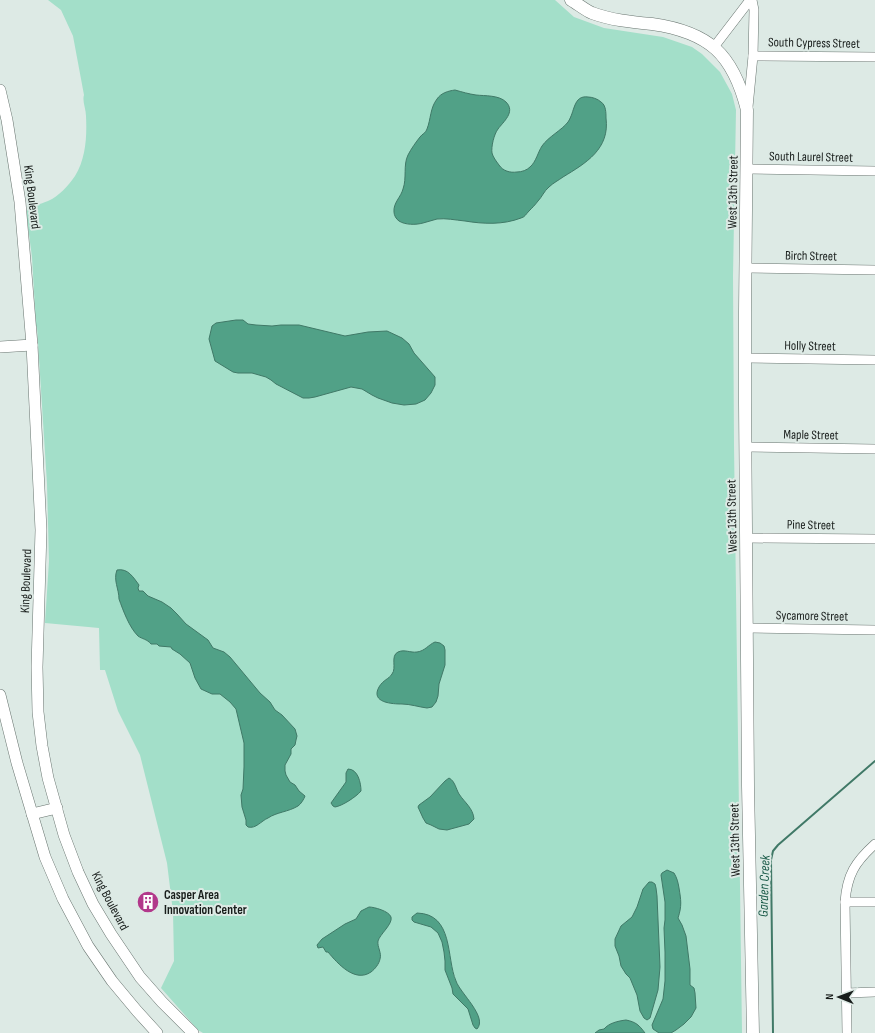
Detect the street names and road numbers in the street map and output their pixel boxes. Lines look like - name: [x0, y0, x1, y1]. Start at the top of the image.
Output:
- street label: South Cypress Street: [768, 34, 860, 52]
- street label: South Laurel Street: [769, 148, 853, 166]
- street label: West 13th Street: [724, 155, 742, 229]
- street label: King Boulevard: [20, 164, 44, 230]
- street label: Birch Street: [785, 248, 837, 264]
- street label: Holly Street: [784, 338, 836, 354]
- street label: Maple Street: [783, 427, 839, 443]
- street label: West 13th Street: [723, 479, 741, 553]
- street label: Pine Street: [787, 517, 835, 533]
- street label: King Boulevard: [17, 549, 35, 613]
- street label: Sycamore Street: [776, 607, 848, 625]
- street label: West 13th Street: [726, 803, 744, 877]
- street label: King Boulevard: [88, 869, 132, 933]

